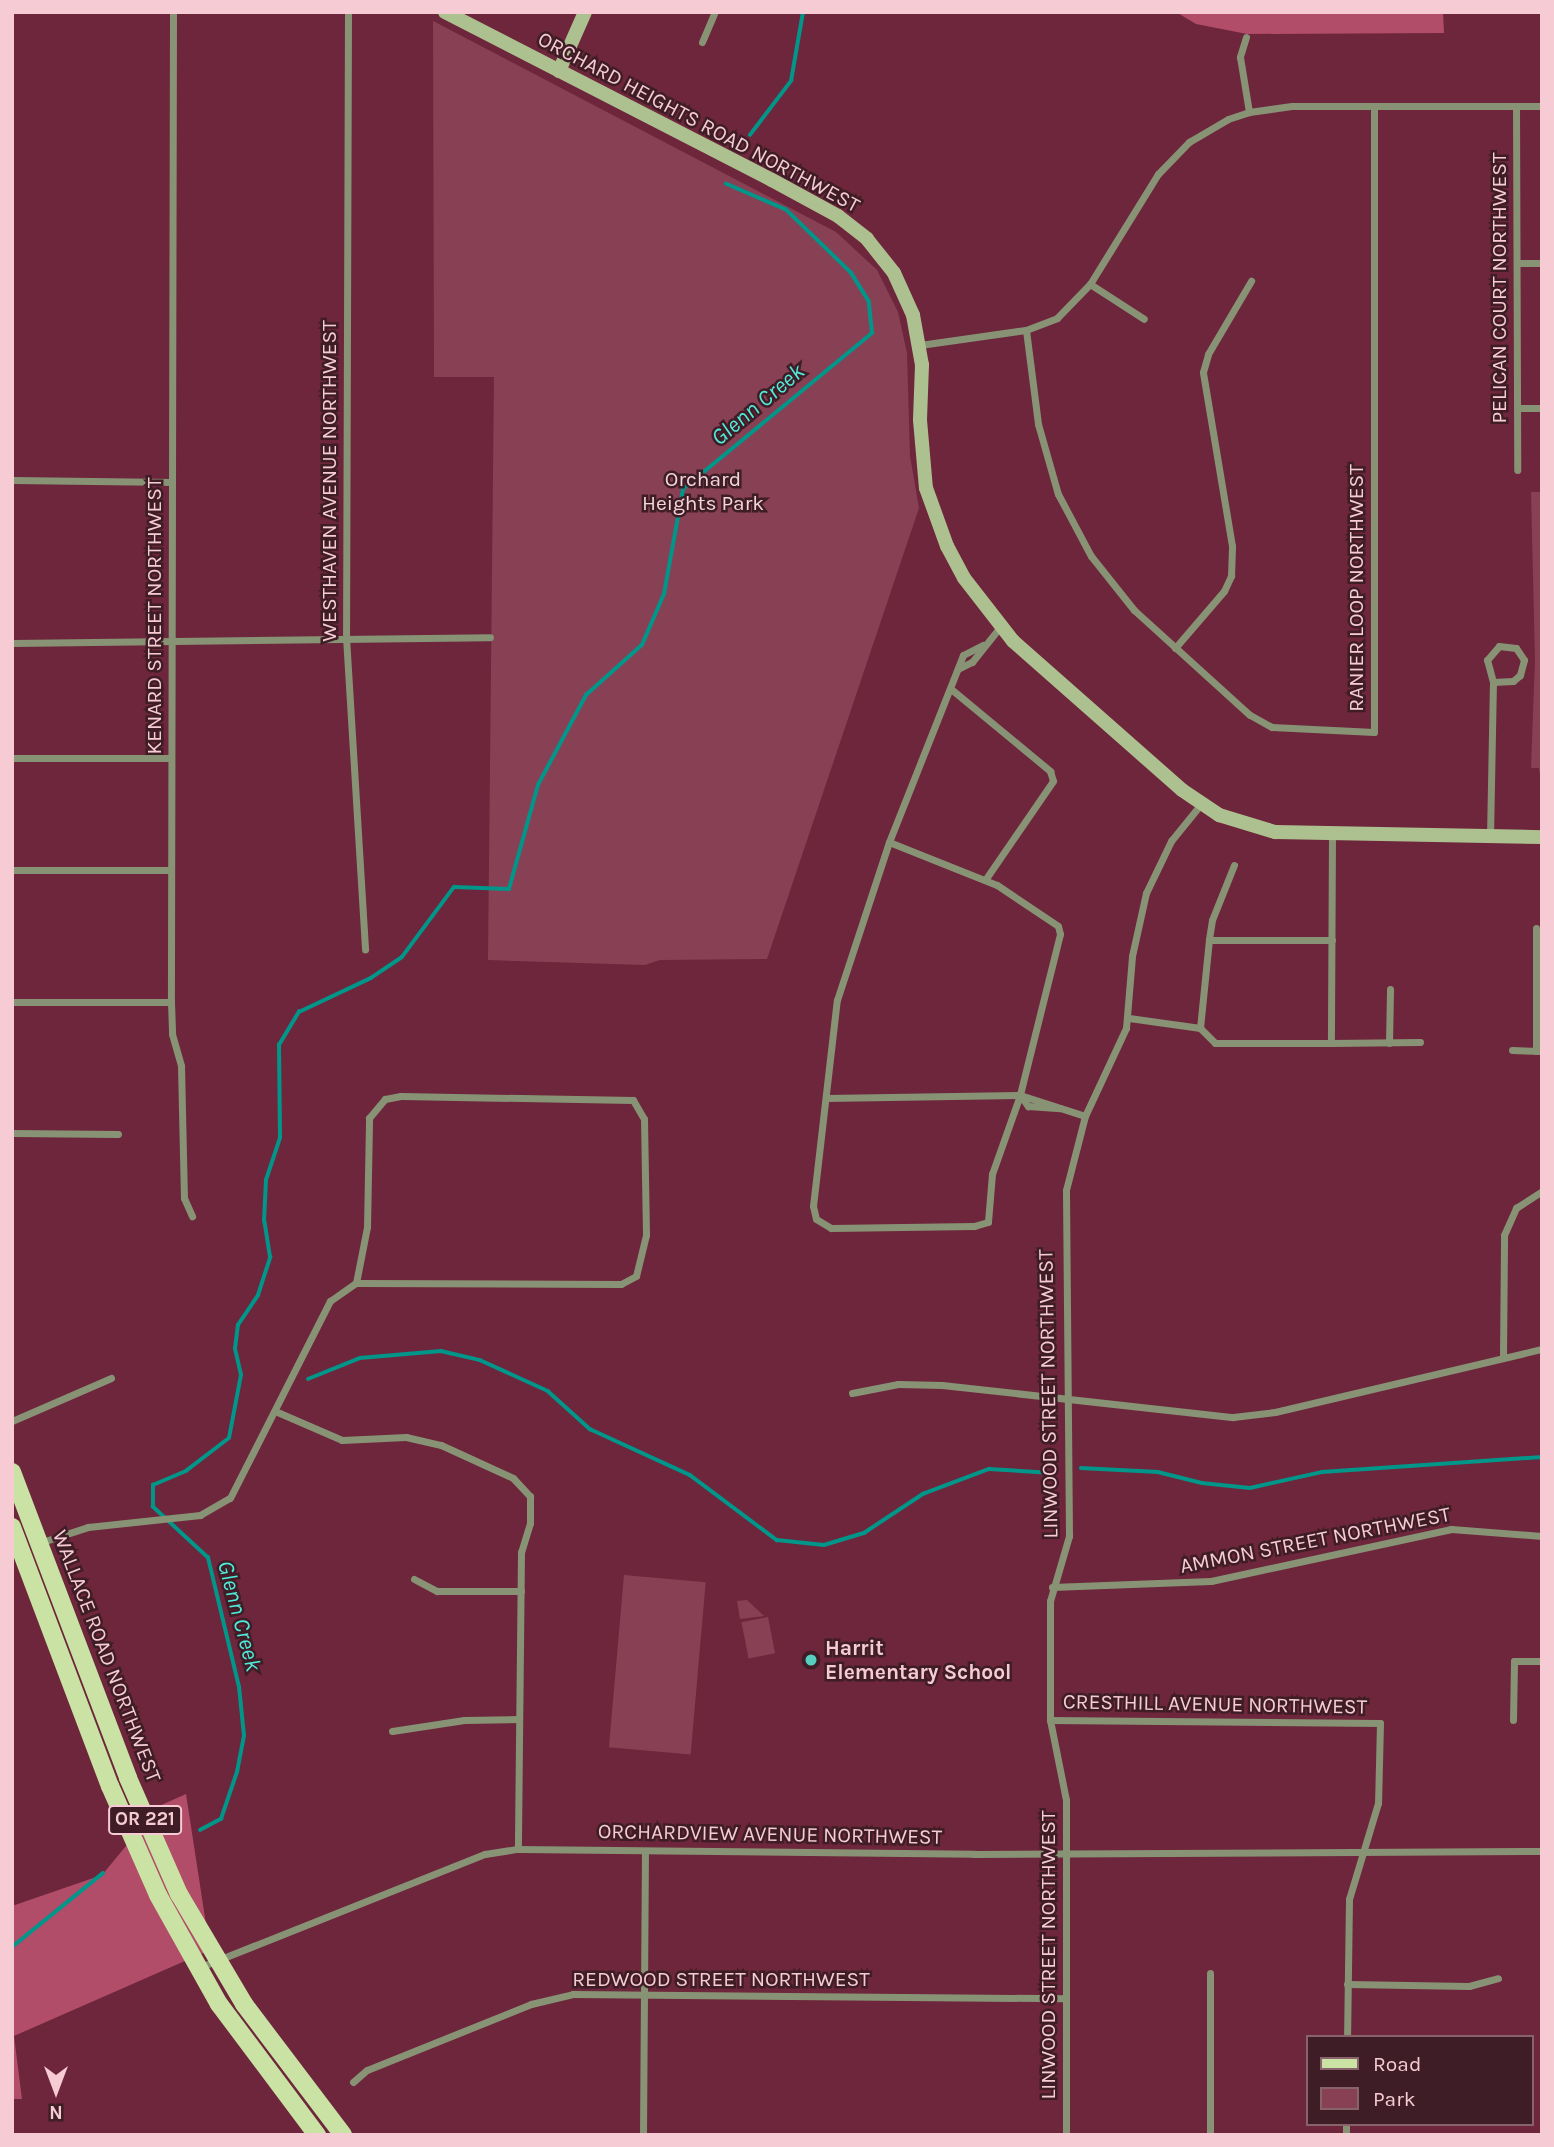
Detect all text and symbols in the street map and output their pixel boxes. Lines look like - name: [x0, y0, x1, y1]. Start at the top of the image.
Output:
- street label: ORCHARD HEIGHTS ROAD NORTHWEST: [534, 26, 864, 218]
- street label: PELICAN COURT NORTHWEST: [1486, 152, 1512, 424]
- street label: WESTHAVEN AVENUE NORTHWEST: [316, 320, 342, 642]
- water label: Glenn Creek: [706, 358, 810, 452]
- street label: RANIER LOOP NORTHWEST: [1343, 464, 1369, 712]
- park label: Orchard Heights Park: [642, 466, 764, 516]
- street label: KENARD STREET NORTHWEST: [141, 478, 167, 754]
- street label: LINWOOD STREET NORTHWEST: [1033, 1249, 1063, 1539]
- street label: AMMON STREET NORTHWEST: [1178, 1501, 1452, 1579]
- street label: WALLACE ROAD NORTHWEST: [47, 1526, 167, 1786]
- water label: Glenn Creek: [211, 1558, 267, 1674]
- place label: Harrit Elementary School: [825, 1635, 1011, 1685]
- marker: Harrit Elementary School: [803, 1652, 819, 1668]
- street label: CRESTHILL AVENUE NORTHWEST: [1063, 1689, 1367, 1719]
- road number: OR 221: [106, 1804, 184, 1836]
- street label: LINWOOD STREET NORTHWEST: [1035, 1810, 1061, 2100]
- street label: ORCHARDVIEW AVENUE NORTHWEST: [598, 1818, 942, 1850]
- street label: REDWOOD STREET NORTHWEST: [572, 1966, 870, 1992]
- legend: [1306, 2035, 1533, 2126]
- text: Road: [1373, 2052, 1421, 2076]
- north arrow: [21, 2056, 91, 2126]
- text: Park: [1373, 2087, 1416, 2111]
- text: N: [49, 2101, 63, 2123]

